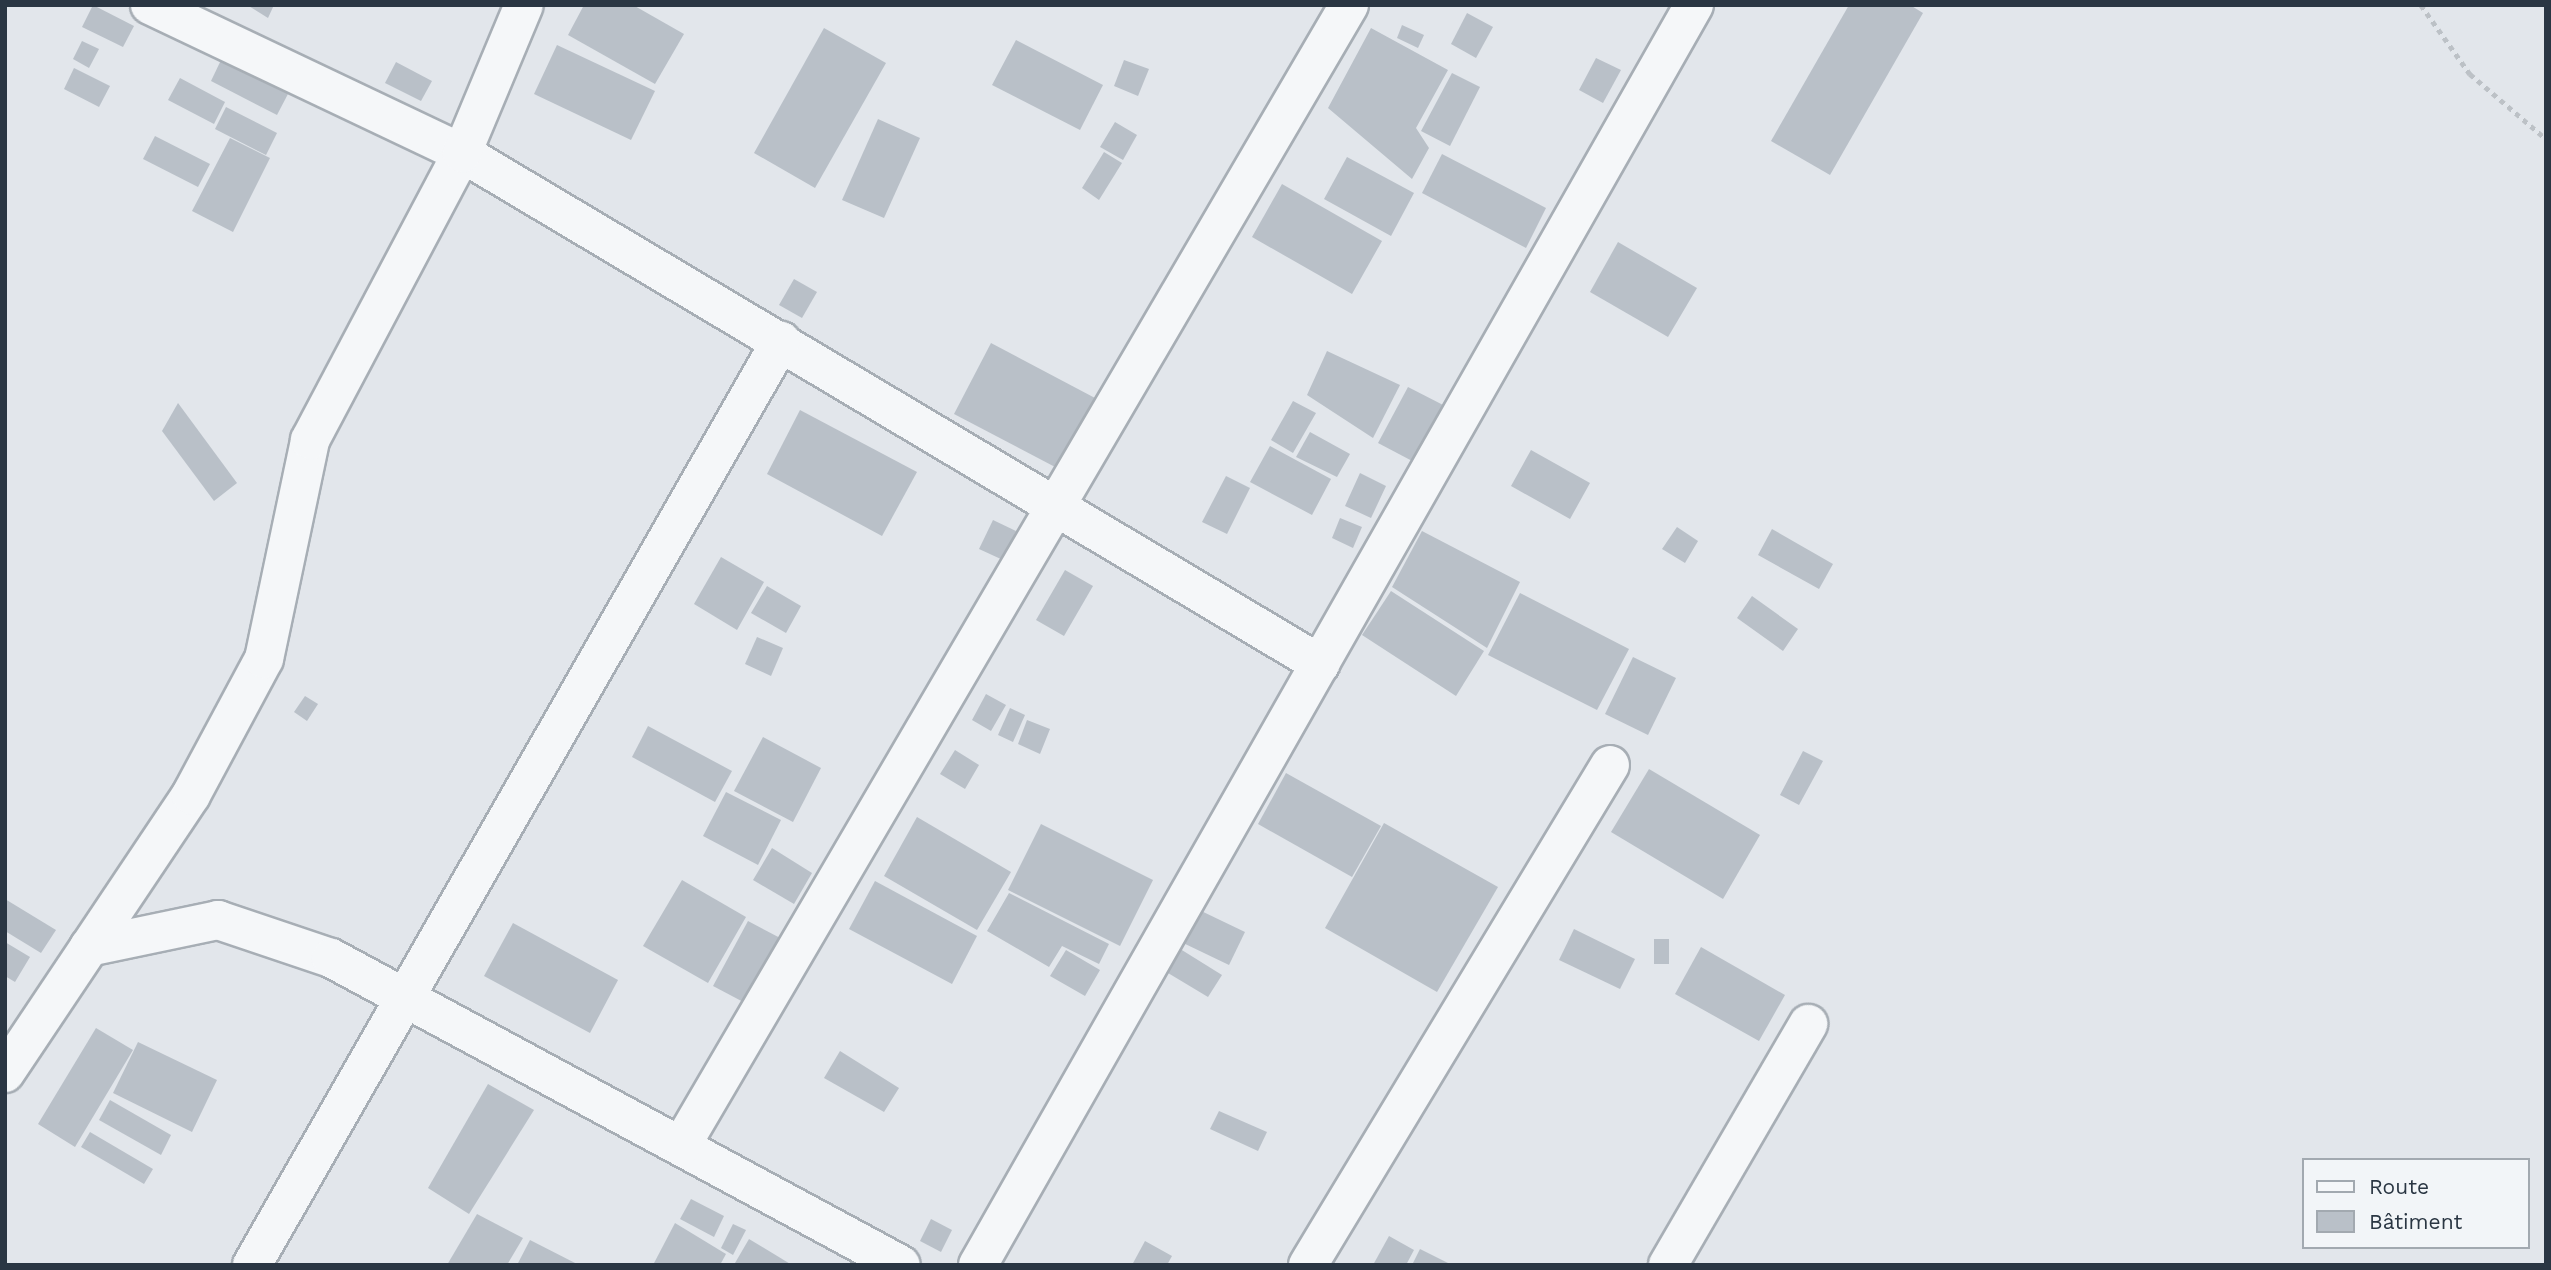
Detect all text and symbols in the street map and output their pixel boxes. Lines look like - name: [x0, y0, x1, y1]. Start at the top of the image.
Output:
- legend: [2302, 1158, 2530, 1249]
- text: Route: [2369, 1174, 2429, 1199]
- text: Bâtiment: [2369, 1209, 2462, 1234]

